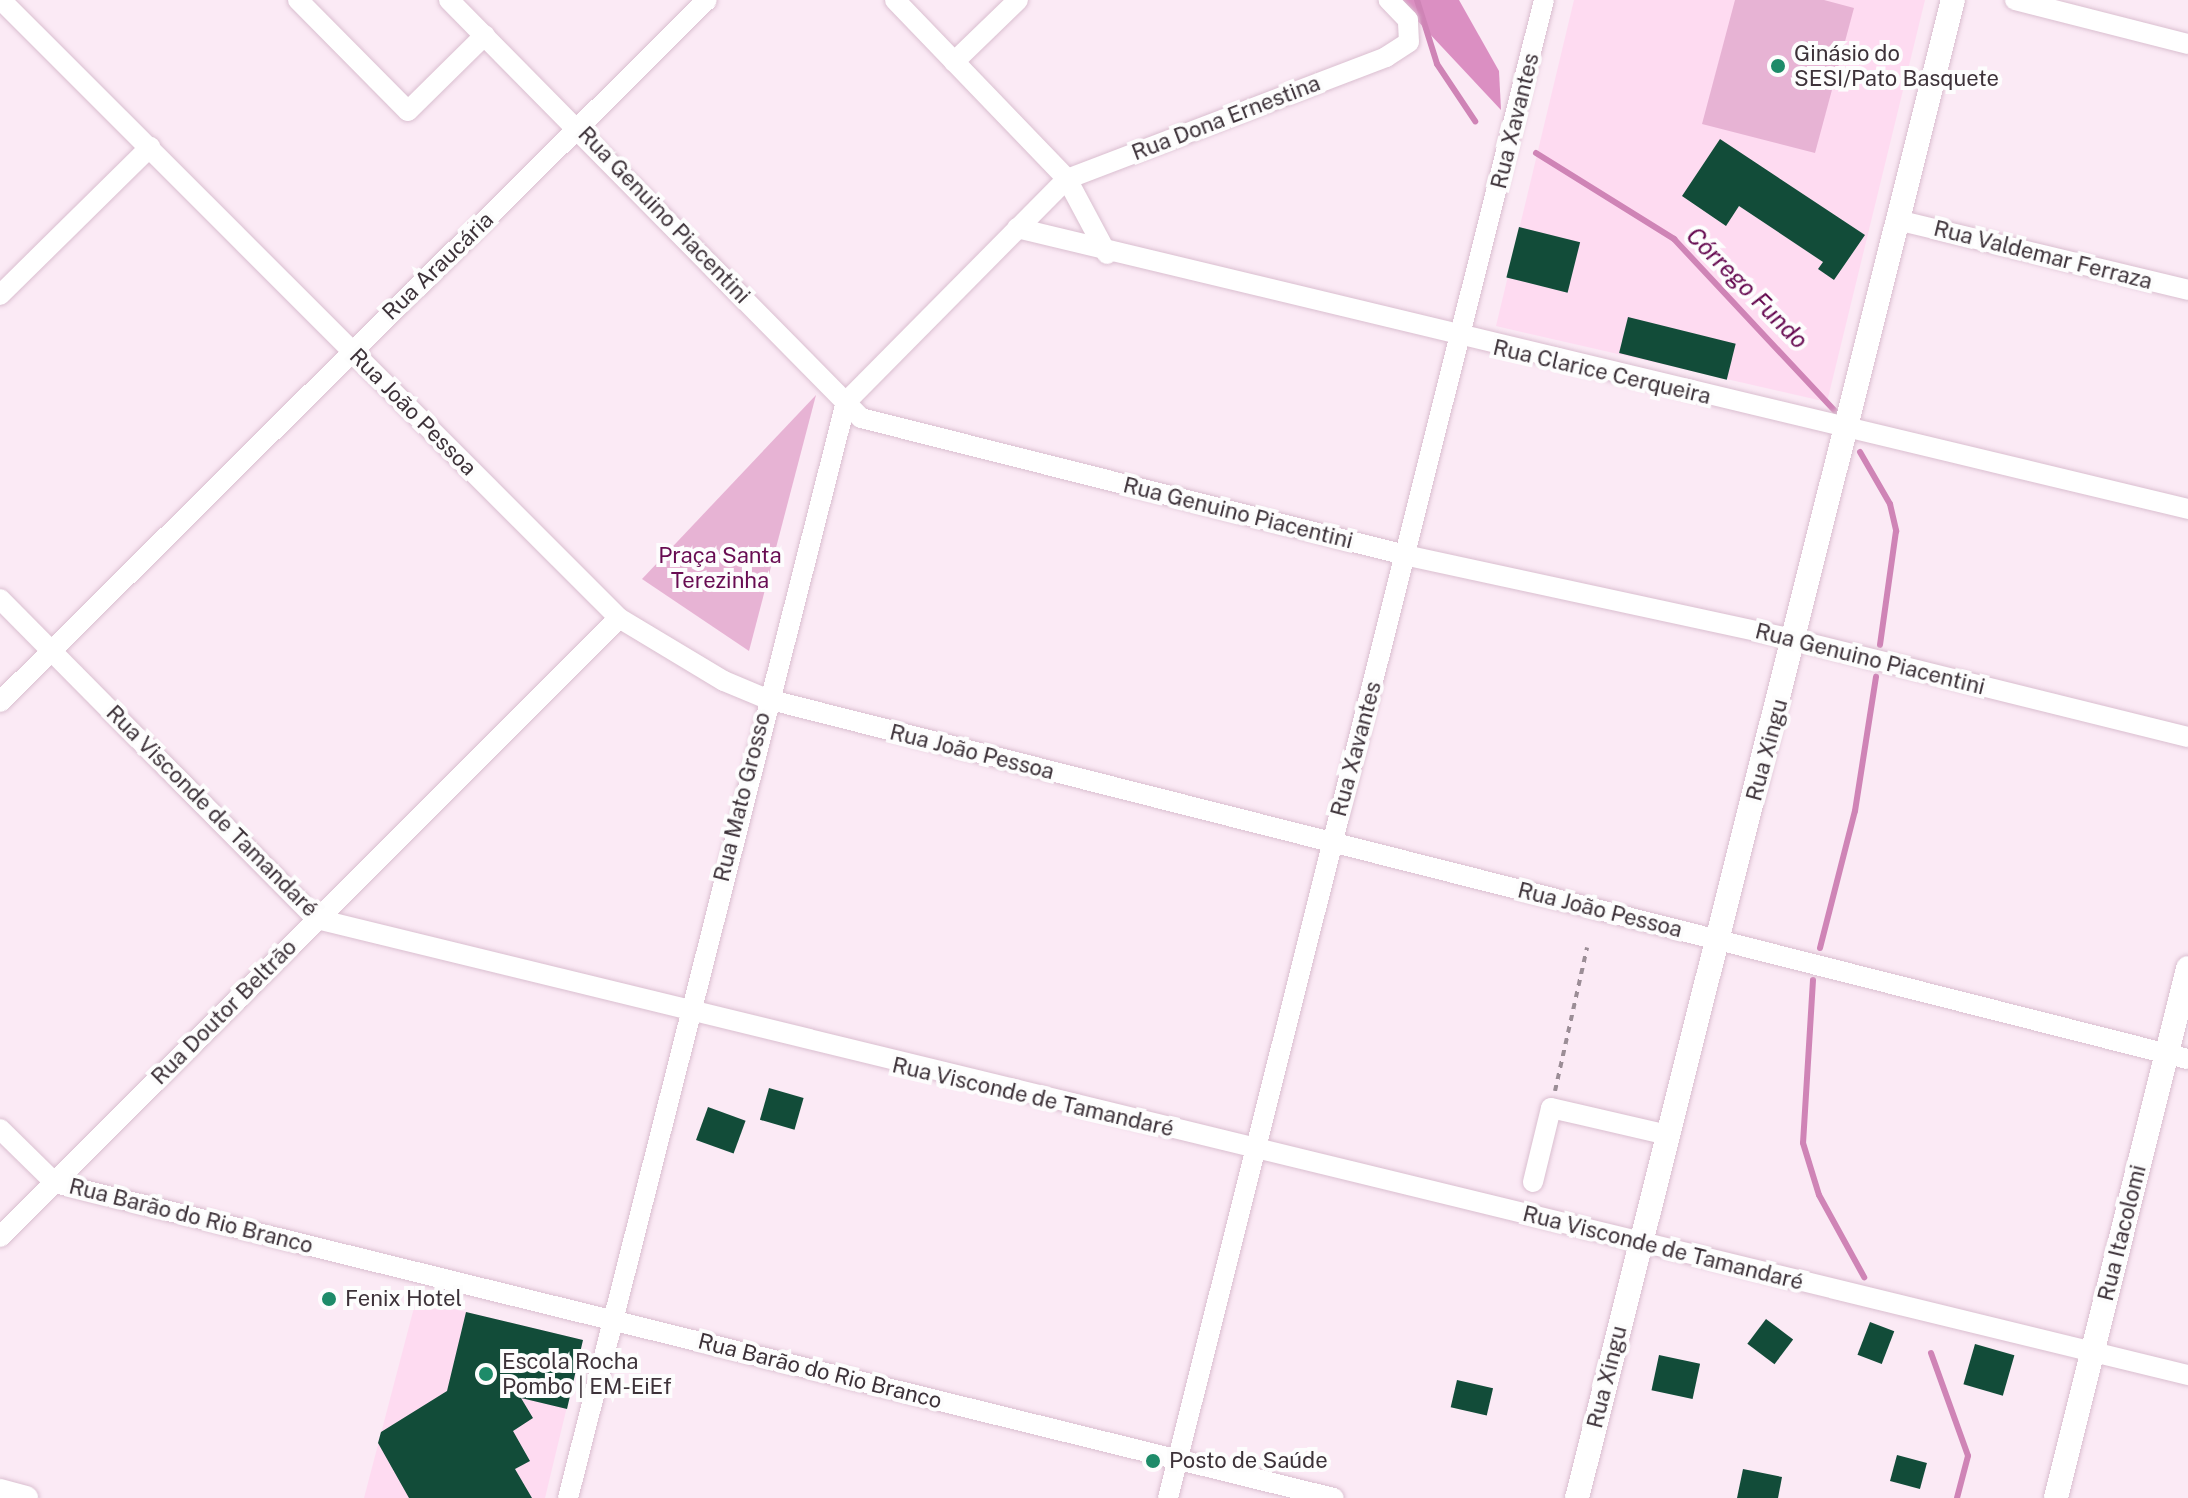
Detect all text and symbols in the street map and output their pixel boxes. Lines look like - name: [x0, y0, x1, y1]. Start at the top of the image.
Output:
- place label: Ginásio do SESI/Pato Basquete: [1794, 40, 1999, 92]
- street label: Rua Xavantes: [1485, 50, 1545, 192]
- marker: Ginásio do SESI/Pato Basquete: [1769, 57, 1787, 75]
- street label: Rua Dona Ernestina: [1128, 70, 1324, 166]
- street label: Rua Genuino Piacentini: [573, 121, 755, 309]
- street label: Rua Araucária: [377, 207, 499, 325]
- street label: Rua Valdemar Ferraza: [1931, 215, 2155, 295]
- water label: Córrego Fundo: [1680, 221, 1814, 355]
- street label: Rua Clarice Cerqueira: [1490, 334, 1714, 410]
- street label: Rua João Pessoa: [344, 343, 482, 481]
- street label: Rua Genuino Piacentini: [1120, 472, 1356, 554]
- park label: Praça Santa Terezinha: [658, 542, 782, 594]
- street label: Rua Genuino Piacentini: [1752, 618, 1988, 700]
- street label: Rua Xavantes: [1325, 679, 1387, 819]
- street label: Rua Xingu: [1741, 696, 1793, 804]
- street label: Rua Visconde de Tamandaré: [100, 699, 324, 923]
- street label: Rua Mato Grosso: [708, 710, 776, 884]
- street label: Rua João Pessoa: [887, 719, 1057, 785]
- street label: Rua João Pessoa: [1515, 877, 1685, 943]
- street label: Rua Doutor Beltrão: [146, 934, 302, 1090]
- street label: Rua Visconde de Tamandaré: [889, 1052, 1177, 1142]
- street label: Rua Itacolomi: [2092, 1162, 2152, 1304]
- street label: Rua Barão do Rio Branco: [66, 1173, 316, 1259]
- street label: Rua Visconde de Tamandaré: [1520, 1200, 1806, 1296]
- place label: Fenix Hotel: [345, 1286, 462, 1312]
- marker: Fenix Hotel: [320, 1290, 338, 1308]
- street label: Rua Xingu: [1582, 1323, 1632, 1431]
- street label: Rua Barão do Rio Branco: [695, 1328, 945, 1414]
- place label: Escola Rocha Pombo | EM-EiEf: [502, 1348, 672, 1400]
- marker: Escola Rocha Pombo | EM-EiEf: [477, 1365, 495, 1383]
- place label: Posto de Saúde: [1169, 1448, 1328, 1474]
- marker: Posto de Saúde: [1144, 1452, 1162, 1470]

